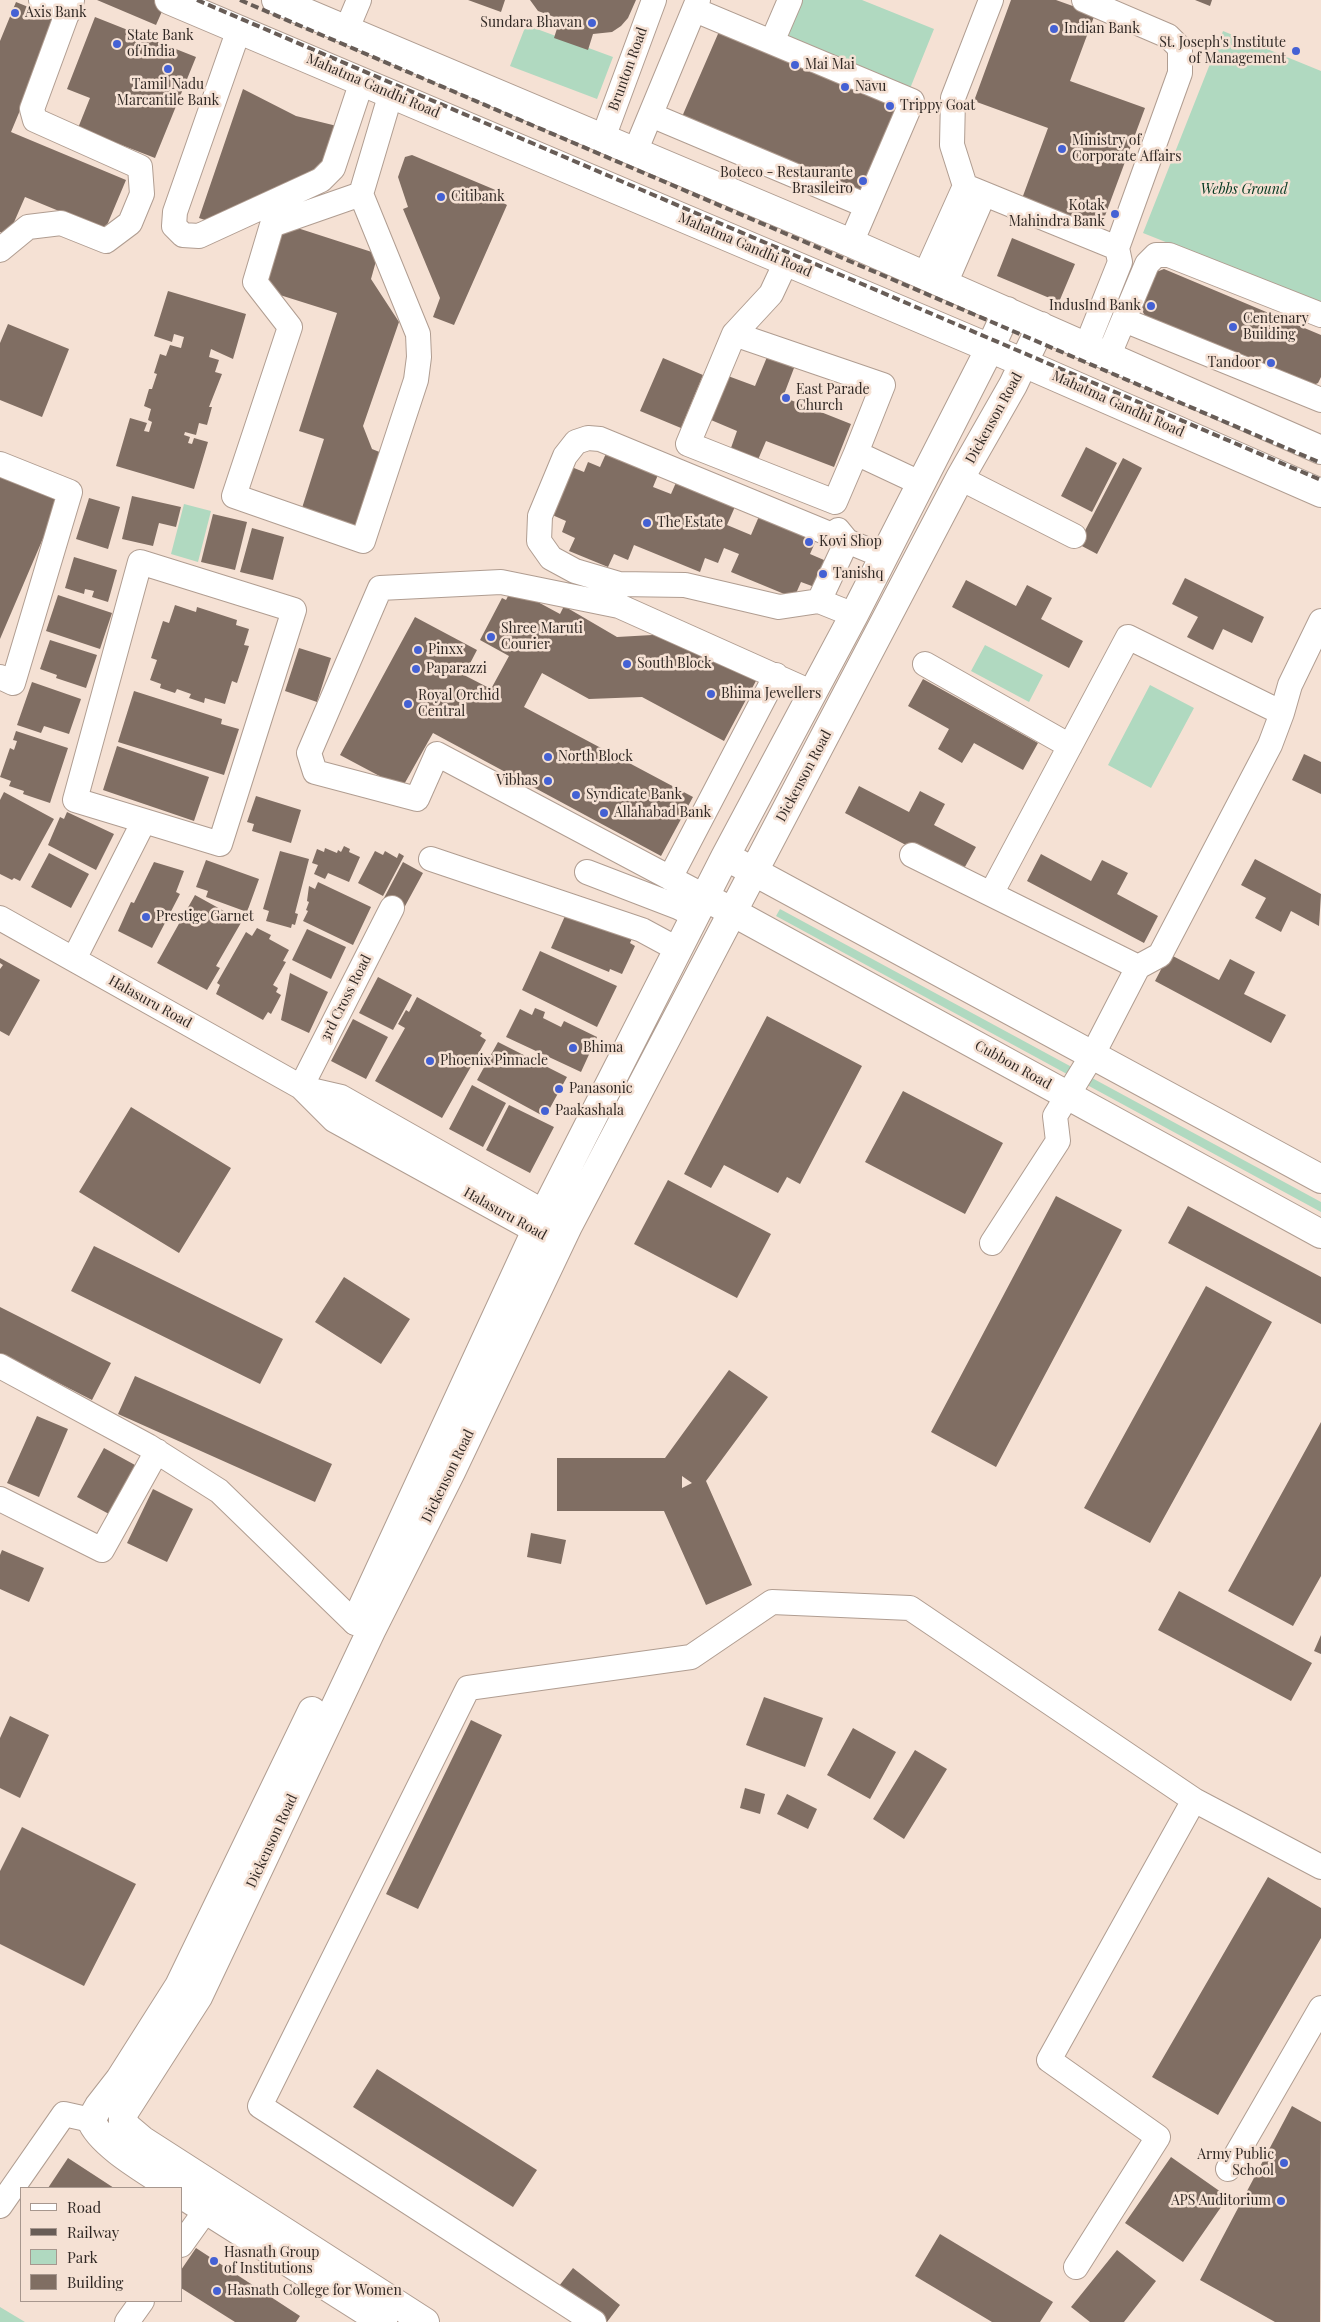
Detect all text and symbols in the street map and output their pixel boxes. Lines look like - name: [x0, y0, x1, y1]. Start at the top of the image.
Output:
- place label: Axis Bank: [25, 5, 87, 21]
- marker: Axis Bank: [9, 7, 21, 19]
- place label: Sundara Bhavan: [480, 15, 582, 31]
- marker: Sundara Bhavan: [586, 17, 598, 29]
- place label: Indian Bank: [1064, 21, 1140, 37]
- marker: Indian Bank: [1048, 23, 1060, 35]
- street label: Brunton Road: [605, 25, 651, 113]
- place label: State Bank of India: [127, 28, 194, 60]
- place label: St. Joseph's Institute of Management: [1159, 35, 1286, 68]
- marker: State Bank of India: [111, 38, 123, 50]
- marker: St. Joseph's Institute of Management: [1290, 45, 1302, 57]
- street label: Mahatma Gandhi Road: [304, 50, 442, 122]
- place label: Mai Mai: [805, 57, 855, 73]
- marker: Mai Mai: [789, 59, 801, 71]
- marker: Tamil Nadu Marcantile Bank: [162, 63, 174, 75]
- place label: Tamil Nadu Marcantile Bank: [117, 77, 219, 110]
- place label: Nāvu: [855, 79, 886, 95]
- marker: Nāvu: [839, 81, 851, 93]
- place label: Trippy Goat: [900, 98, 975, 114]
- marker: Trippy Goat: [884, 100, 896, 112]
- place label: Ministry of Corporate Affairs: [1072, 133, 1182, 166]
- marker: Ministry of Corporate Affairs: [1056, 143, 1068, 155]
- place label: Boteco - Restaurante Brasileiro: [720, 165, 853, 198]
- marker: Boteco - Restaurante Brasileiro: [857, 175, 869, 187]
- park label: Webbs Ground: [1201, 182, 1287, 198]
- place label: Citibank: [451, 189, 505, 205]
- marker: Citibank: [435, 191, 447, 203]
- place label: Kotak Mahindra Bank: [1009, 198, 1105, 230]
- marker: Kotak Mahindra Bank: [1109, 208, 1121, 220]
- street label: Mahatma Gandhi Road: [676, 209, 814, 281]
- place label: IndusInd Bank: [1049, 298, 1141, 314]
- marker: IndusInd Bank: [1145, 300, 1157, 312]
- place label: Centenary Building: [1243, 311, 1309, 344]
- marker: Centenary Building: [1227, 321, 1239, 333]
- place label: Tandoor: [1207, 355, 1261, 371]
- marker: Tandoor: [1265, 357, 1277, 369]
- street label: Mahatma Gandhi Road: [1049, 367, 1187, 441]
- street label: Dickenson Road: [962, 370, 1026, 466]
- place label: East Parade Church: [796, 382, 870, 414]
- marker: East Parade Church: [780, 392, 792, 404]
- place label: The Estate: [657, 515, 723, 531]
- marker: The Estate: [641, 517, 653, 529]
- place label: Kovi Shop: [819, 534, 882, 550]
- marker: Kovi Shop: [803, 536, 815, 548]
- place label: Tanishq: [833, 566, 883, 582]
- marker: Tanishq: [817, 568, 829, 580]
- place label: Shree Maruti Courier: [501, 621, 583, 654]
- marker: Shree Maruti Courier: [485, 631, 497, 643]
- place label: Pinxx: [428, 642, 463, 658]
- marker: Pinxx: [412, 644, 424, 656]
- place label: South Block: [637, 656, 712, 672]
- marker: South Block: [621, 658, 633, 670]
- place label: Paparazzi: [426, 661, 487, 677]
- marker: Paparazzi: [410, 663, 422, 675]
- place label: Bhima Jewellers: [721, 686, 821, 702]
- place label: Royal Orchid Central: [418, 688, 500, 720]
- marker: Bhima Jewellers: [705, 688, 717, 700]
- marker: Royal Orchid Central: [402, 698, 414, 710]
- street label: Dickenson Road: [773, 727, 835, 825]
- place label: North Block: [558, 749, 633, 765]
- marker: North Block: [542, 751, 554, 763]
- place label: Vibhas: [496, 773, 538, 789]
- marker: Vibhas: [542, 775, 554, 787]
- place label: Syndicate Bank: [586, 787, 682, 803]
- marker: Syndicate Bank: [570, 789, 582, 801]
- place label: Allahabad Bank: [614, 805, 711, 821]
- marker: Allahabad Bank: [598, 807, 610, 819]
- place label: Prestige Garnet: [156, 909, 254, 925]
- marker: Prestige Garnet: [140, 911, 152, 923]
- street label: 3rd Cross Road: [317, 952, 375, 1044]
- street label: Halasuru Road: [105, 972, 195, 1032]
- street label: Cubbon Road: [972, 1037, 1054, 1093]
- place label: Bhima: [583, 1040, 623, 1056]
- marker: Bhima: [567, 1042, 579, 1054]
- place label: Phoenix Pinnacle: [440, 1053, 548, 1069]
- marker: Phoenix Pinnacle: [424, 1055, 436, 1067]
- place label: Panasonic: [569, 1081, 633, 1097]
- marker: Panasonic: [553, 1083, 565, 1095]
- place label: Paakashala: [555, 1103, 624, 1119]
- marker: Paakashala: [539, 1105, 551, 1117]
- street label: Halasuru Road: [460, 1184, 550, 1244]
- street label: Dickenson Road: [418, 1427, 478, 1525]
- street label: Dickenson Road: [243, 1791, 301, 1891]
- place label: Army Public School: [1197, 2147, 1274, 2180]
- marker: Army Public School: [1278, 2157, 1290, 2169]
- legend: [20, 2187, 182, 2302]
- place label: APS Auditorium: [1171, 2193, 1271, 2209]
- marker: APS Auditorium: [1275, 2195, 1287, 2207]
- text: Road: [67, 2197, 101, 2217]
- text: Railway: [67, 2222, 119, 2242]
- place label: Hasnath Group of Institutions: [224, 2245, 319, 2278]
- text: Park: [67, 2247, 98, 2267]
- marker: Hasnath Group of Institutions: [208, 2255, 220, 2267]
- text: Building: [67, 2272, 123, 2292]
- place label: Hasnath College for Women: [227, 2283, 402, 2299]
- marker: Hasnath College for Women: [211, 2285, 223, 2297]

